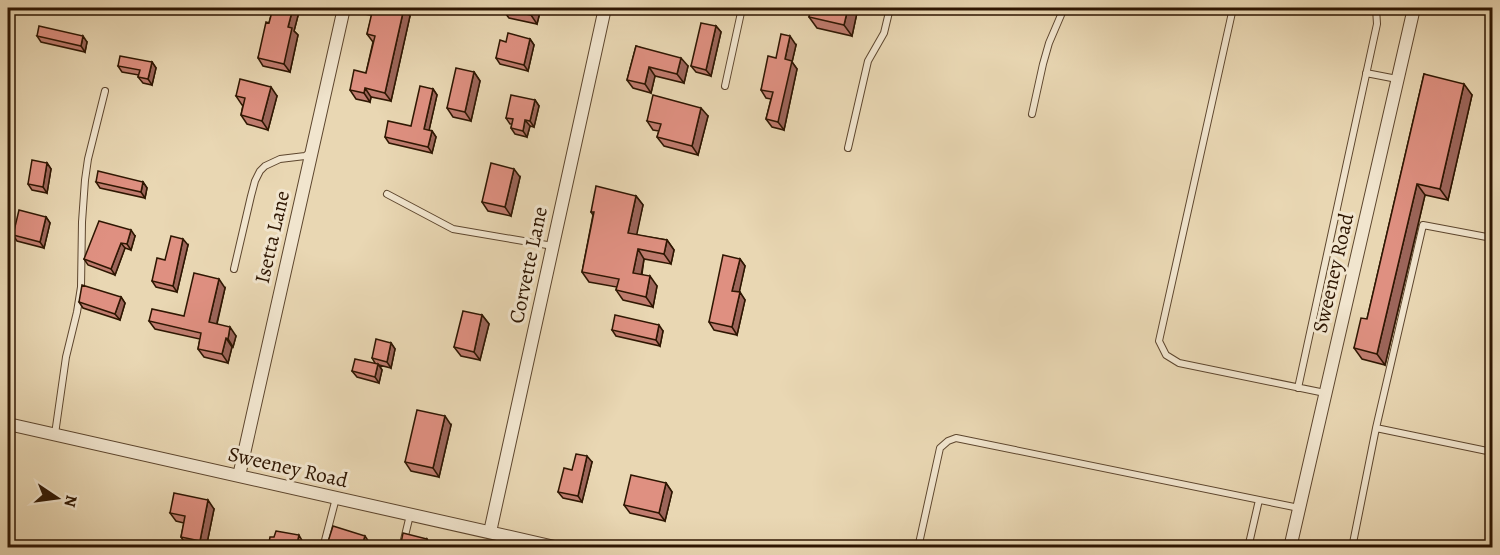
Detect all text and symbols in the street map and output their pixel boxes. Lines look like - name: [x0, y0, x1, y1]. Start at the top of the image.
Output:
- street label: Isetta Lane: [248, 188, 296, 286]
- street label: Corvette Lane: [502, 204, 554, 326]
- street label: Sweeney Road: [1306, 210, 1361, 336]
- street label: Sweeney Road: [225, 440, 351, 495]
- north arrow: [27, 468, 87, 528]
- text: N: [59, 493, 83, 510]

